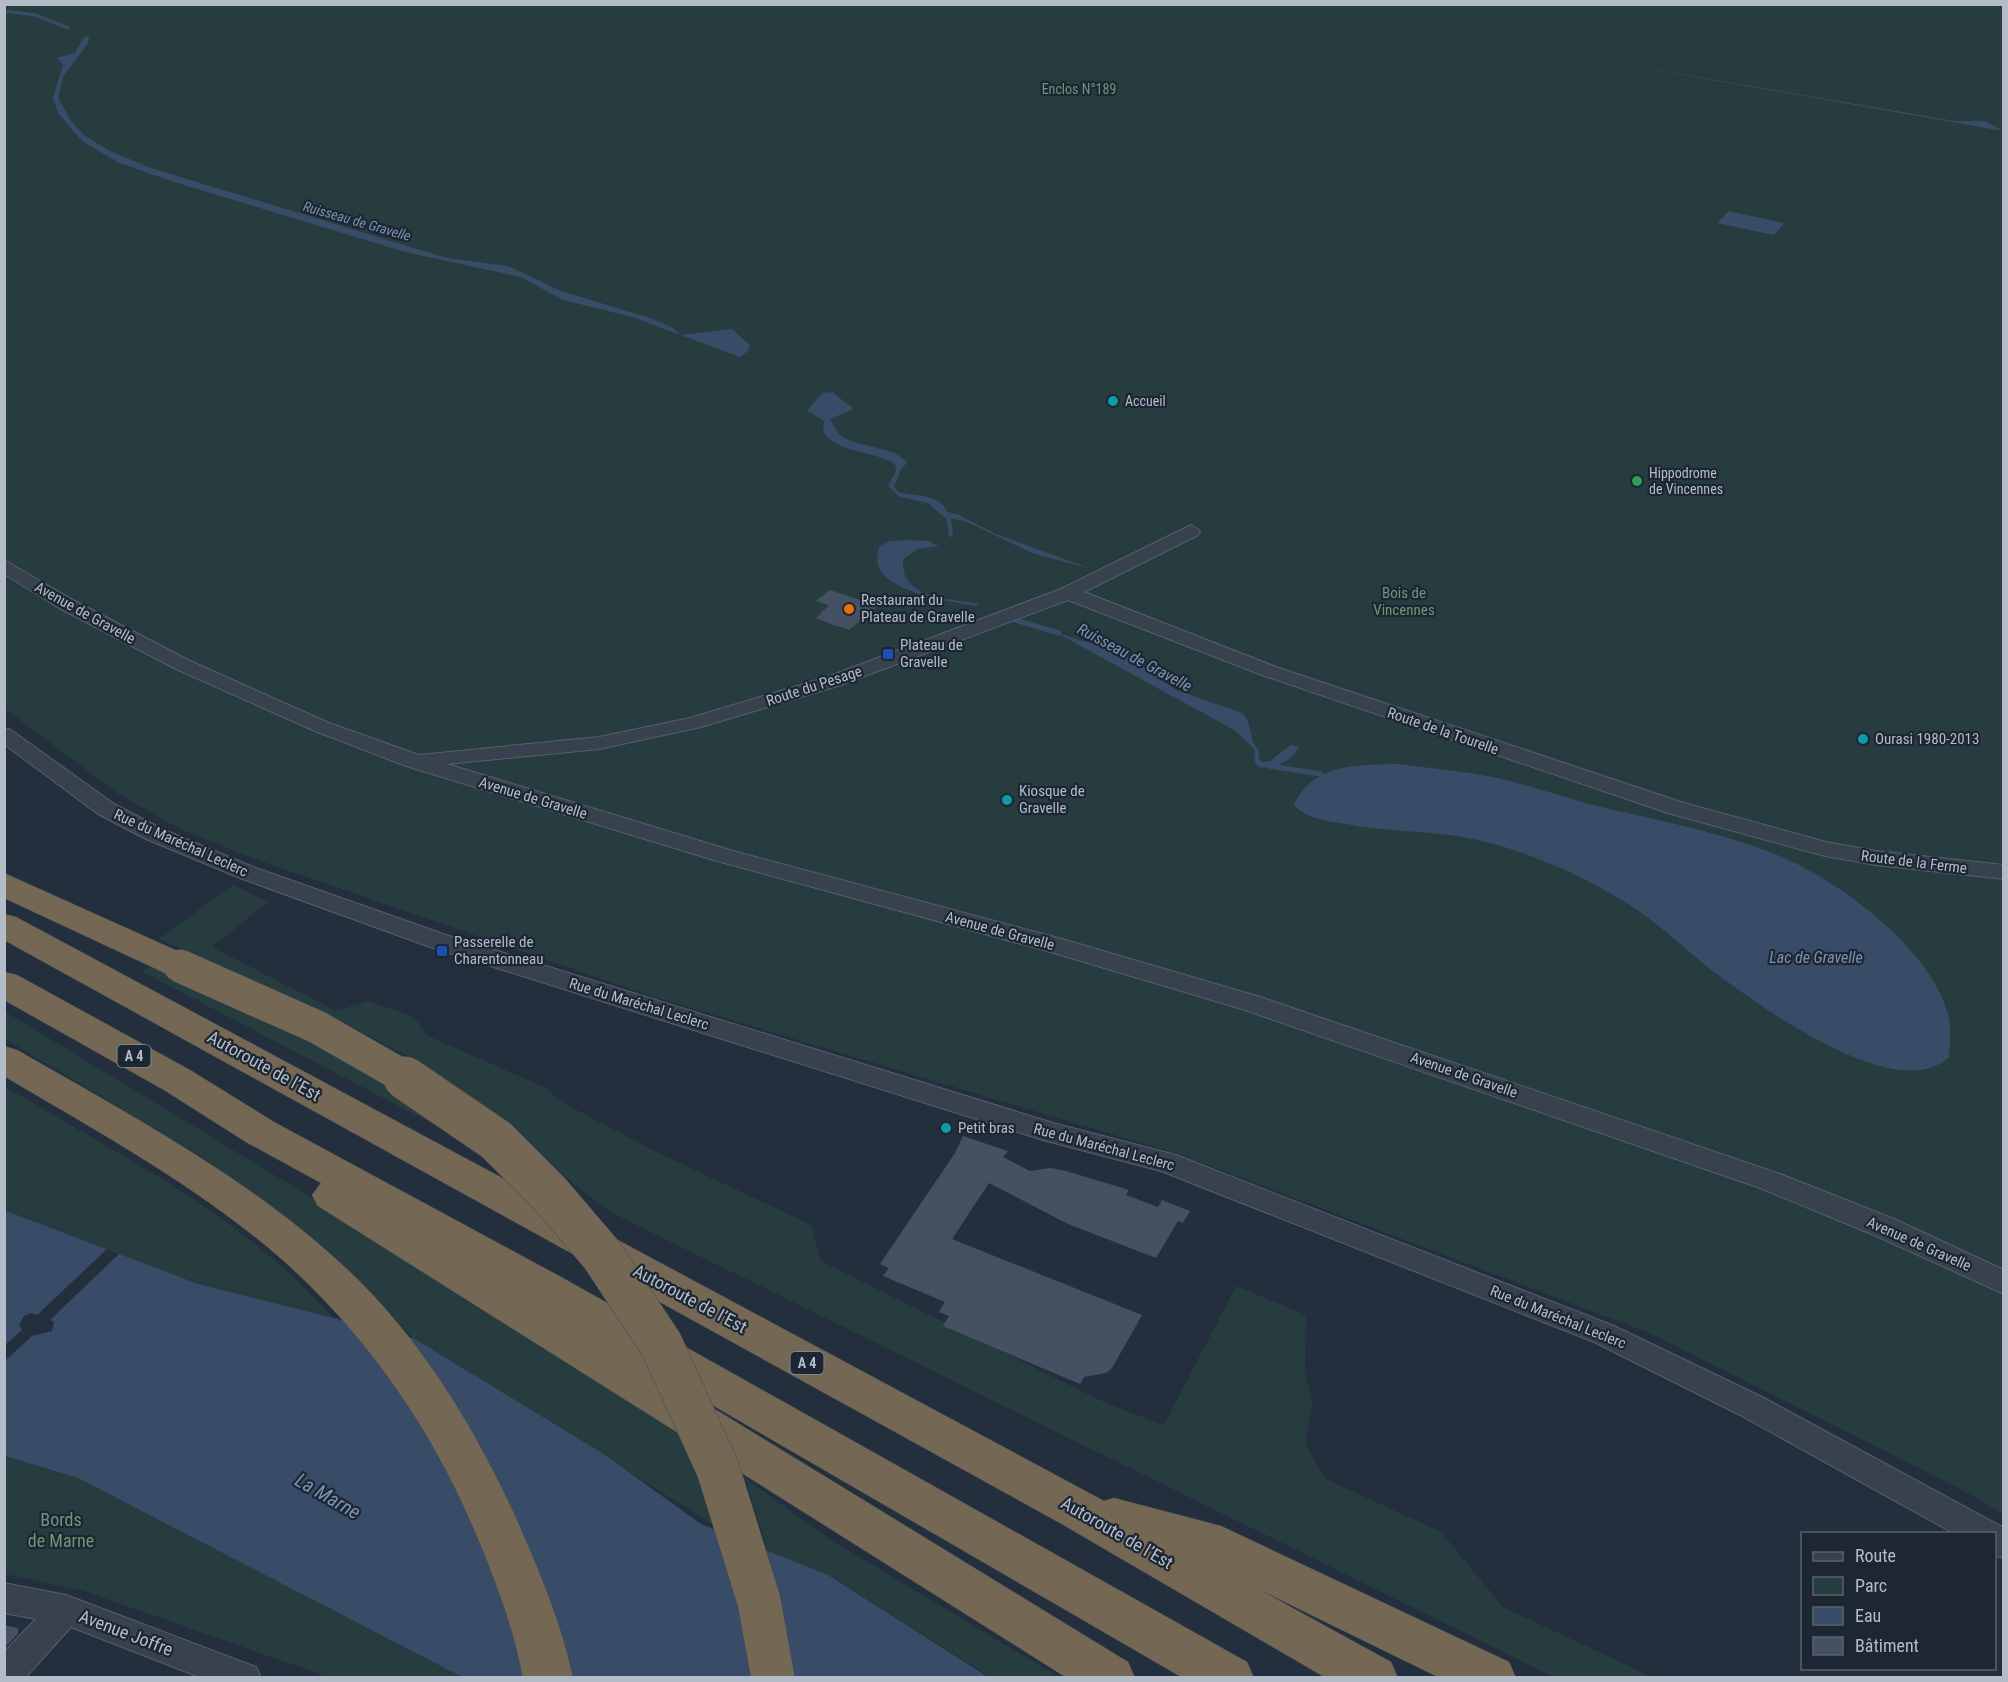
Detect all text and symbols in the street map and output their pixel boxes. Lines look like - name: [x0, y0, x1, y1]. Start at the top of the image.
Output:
- park label: Enclos N°189: [1042, 81, 1116, 97]
- water label: Ruisseau de Gravelle: [301, 198, 413, 244]
- place label: Accueil: [1125, 393, 1166, 409]
- marker: Accueil: [1106, 394, 1120, 408]
- place label: Hippodrome de Vincennes: [1649, 465, 1723, 497]
- marker: Hippodrome de Vincennes: [1630, 474, 1644, 488]
- street label: Avenue de Gravelle: [32, 578, 138, 648]
- park label: Bois de Vincennes: [1373, 584, 1435, 619]
- place label: Restaurant du Plateau de Gravelle: [861, 591, 975, 626]
- marker: Restaurant du Plateau de Gravelle: [842, 602, 856, 616]
- water label: Ruisseau de Gravelle: [1074, 619, 1195, 696]
- place label: Plateau de Gravelle: [900, 636, 963, 671]
- marker: Plateau de Gravelle: [881, 647, 895, 661]
- street label: Route du Pesage: [764, 662, 864, 710]
- street label: Route de la Tourelle: [1385, 704, 1501, 758]
- place label: Ourasi 1980-2013: [1875, 730, 1979, 748]
- marker: Ourasi 1980-2013: [1856, 732, 1870, 746]
- street label: Avenue de Gravelle: [477, 773, 589, 823]
- place label: Kiosque de Gravelle: [1019, 782, 1085, 817]
- marker: Kiosque de Gravelle: [1000, 793, 1014, 807]
- street label: Rue du Maréchal Leclerc: [111, 805, 251, 881]
- street label: Route de la Ferme: [1860, 847, 1968, 877]
- street label: Avenue de Gravelle: [944, 908, 1056, 954]
- place label: Passerelle de Charentonneau: [454, 933, 543, 968]
- marker: Passerelle de Charentonneau: [435, 944, 449, 958]
- water label: Lac de Gravelle: [1769, 948, 1863, 967]
- street label: Rue du Maréchal Leclerc: [567, 974, 711, 1034]
- street label: Autoroute de l’Est: [204, 1026, 324, 1105]
- road number: A 4: [118, 1045, 150, 1067]
- street label: Avenue de Gravelle: [1408, 1048, 1520, 1102]
- place label: Petit bras: [958, 1119, 1015, 1137]
- street label: Rue du Maréchal Leclerc: [1032, 1120, 1176, 1174]
- marker: Petit bras: [939, 1121, 953, 1135]
- street label: Avenue de Gravelle: [1864, 1213, 1974, 1275]
- street label: Autoroute de l’Est: [630, 1260, 751, 1337]
- street label: Rue du Maréchal Leclerc: [1487, 1282, 1629, 1353]
- road number: A 4: [790, 1352, 824, 1374]
- water label: La Marne: [291, 1468, 365, 1524]
- street label: Autoroute de l’Est: [1058, 1492, 1177, 1573]
- park label: Bords de Marne: [28, 1509, 94, 1551]
- legend: [1801, 1532, 1996, 1670]
- text: Route: [1855, 1545, 1896, 1566]
- text: Parc: [1855, 1575, 1887, 1596]
- street label: Avenue Joffre: [76, 1605, 176, 1660]
- text: Eau: [1855, 1605, 1881, 1626]
- text: Bâtiment: [1855, 1635, 1919, 1656]

